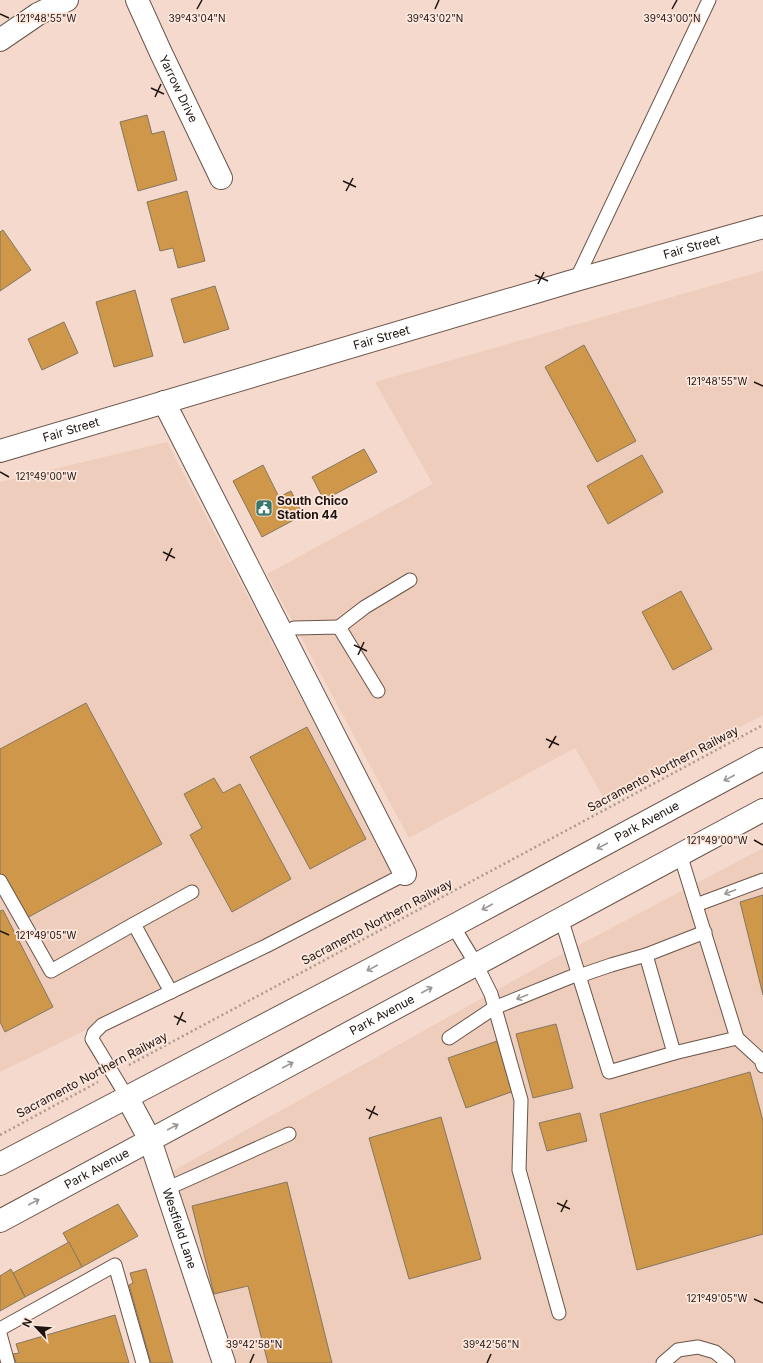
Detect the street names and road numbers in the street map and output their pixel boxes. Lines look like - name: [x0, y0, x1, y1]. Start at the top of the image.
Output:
- street label: Yarrow Drive: [156, 52, 201, 125]
- street label: Fair Street: [661, 232, 722, 262]
- street label: Fair Street: [351, 322, 412, 353]
- street label: Fair Street: [41, 414, 101, 445]
- street label: Sacramento Northern Railway: [585, 722, 741, 815]
- street label: Park Avenue: [612, 798, 682, 845]
- street label: Sacramento Northern Railway: [299, 875, 455, 968]
- street label: Park Avenue: [347, 991, 417, 1038]
- street label: Sacramento Northern Railway: [14, 1028, 170, 1121]
- street label: Park Avenue: [62, 1145, 132, 1192]
- street label: Westfield Lane: [160, 1186, 200, 1270]

